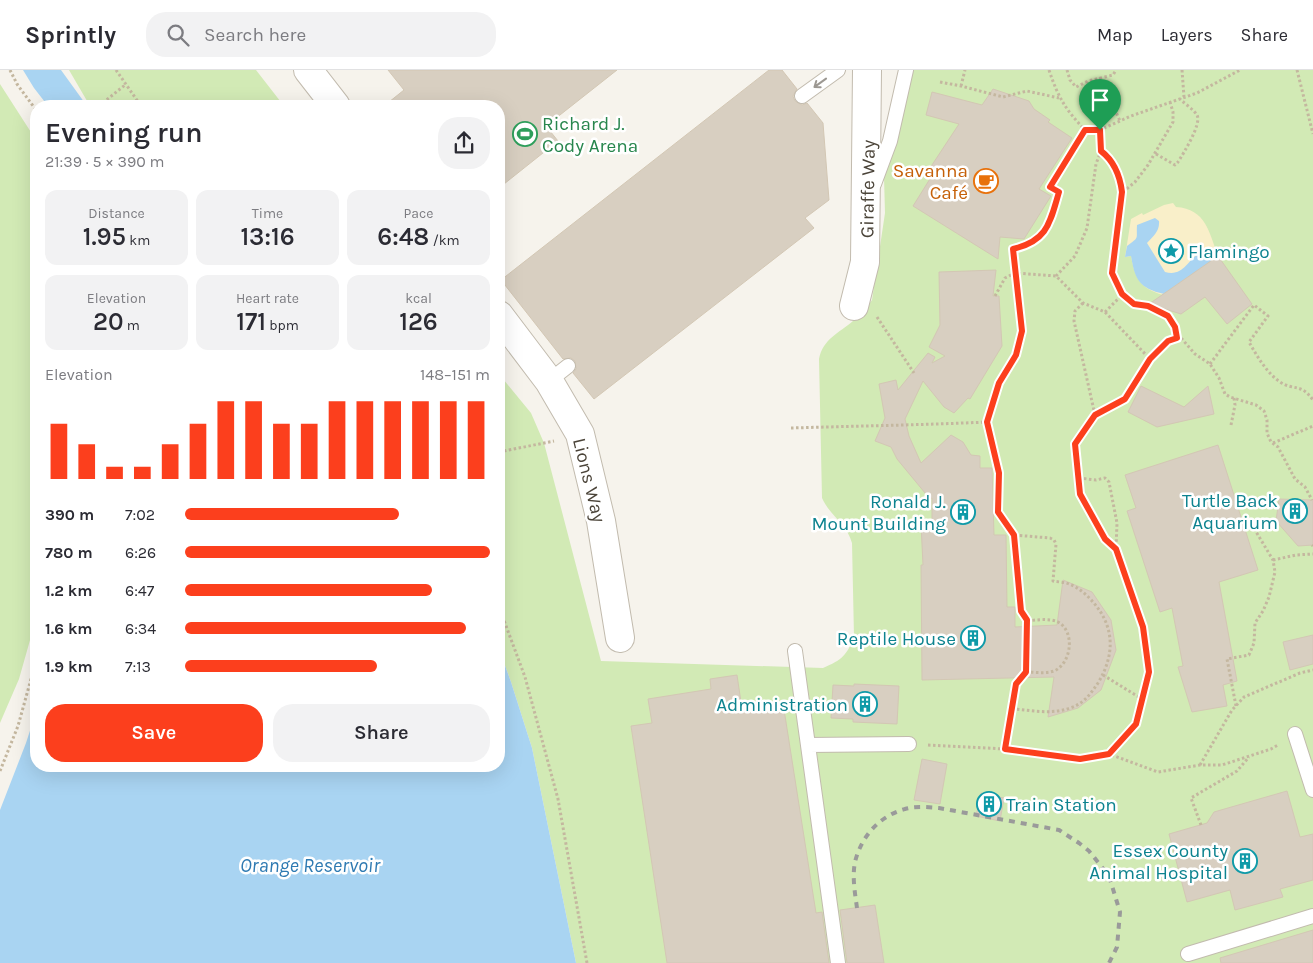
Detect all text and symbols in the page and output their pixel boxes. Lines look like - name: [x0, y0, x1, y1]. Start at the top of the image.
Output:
- search box: [146, 12, 496, 57]
- text: Sprintly: [25, 21, 116, 49]
- icon: search: [164, 21, 192, 49]
- text: Search here: [204, 24, 306, 46]
- text: Map: [1097, 24, 1133, 46]
- text: Layers: [1161, 24, 1213, 46]
- text: Share: [1241, 24, 1288, 46]
- one-way arrow: [813, 78, 827, 88]
- pin: [1079, 79, 1121, 130]
- icon: arrive: [1086, 86, 1114, 114]
- place label: Richard J. Cody Arena: [542, 113, 638, 157]
- text: Evening run: [45, 116, 202, 149]
- button: share: [438, 117, 490, 169]
- sports icon: Richard J. Cody Arena: [512, 121, 538, 147]
- street label: Giraffe Way: [856, 140, 880, 238]
- text: 21:39 · 5 × 390 m: [45, 152, 164, 171]
- place label: Savanna Café: [893, 160, 968, 204]
- cafe icon: Savanna Café: [973, 168, 999, 194]
- text: Distance: [88, 205, 145, 222]
- text: Time: [252, 205, 283, 222]
- text: Pace: [404, 205, 433, 222]
- text: 1.95: [83, 222, 126, 251]
- text: 13:16: [240, 222, 295, 251]
- text: 6:48: [377, 222, 429, 251]
- text: km: [126, 232, 150, 249]
- text: /km: [429, 232, 460, 249]
- place icon: Flamingo: [1158, 238, 1184, 264]
- place label: Flamingo: [1188, 241, 1270, 263]
- text: Elevation: [87, 290, 146, 307]
- text: Heart rate: [236, 290, 299, 307]
- text: kcal: [405, 290, 432, 307]
- text: 20: [93, 307, 124, 336]
- text: 171: [236, 307, 266, 336]
- text: 126: [399, 307, 438, 336]
- text: m: [124, 317, 140, 334]
- text: bpm: [266, 317, 299, 334]
- text: Elevation: [45, 365, 113, 384]
- text: 148–151 m: [420, 365, 490, 384]
- street label: Lions Way: [568, 436, 610, 525]
- place label: Turtle Back Aquarium: [1182, 490, 1278, 534]
- place label: Ronald J. Mount Building: [811, 491, 946, 535]
- building icon: Turtle Back Aquarium: [1282, 498, 1308, 524]
- building icon: Ronald J. Mount Building: [950, 499, 976, 525]
- text: 390 m: [45, 505, 94, 524]
- text: 7:02: [125, 505, 155, 524]
- text: 780 m: [45, 543, 93, 562]
- text: 6:26: [125, 543, 156, 562]
- text: 1.2 km: [45, 581, 93, 600]
- text: 6:47: [125, 581, 154, 600]
- text: 1.6 km: [45, 619, 93, 638]
- text: 6:34: [125, 619, 156, 638]
- building icon: Reptile House: [960, 625, 986, 651]
- place label: Reptile House: [837, 628, 956, 650]
- text: 1.9 km: [45, 657, 93, 676]
- text: 7:13: [125, 657, 151, 676]
- building icon: Administration: [852, 691, 878, 717]
- place label: Administration: [716, 694, 848, 716]
- button: Save: [45, 704, 263, 762]
- button: Share: [273, 704, 490, 762]
- building icon: Train Station: [976, 791, 1002, 817]
- place label: Train Station: [1006, 794, 1117, 816]
- place label: Essex County Animal Hospital: [1089, 840, 1228, 884]
- building icon: Essex County Animal Hospital: [1232, 848, 1258, 874]
- water label: Orange Reservoir: [240, 854, 381, 877]

